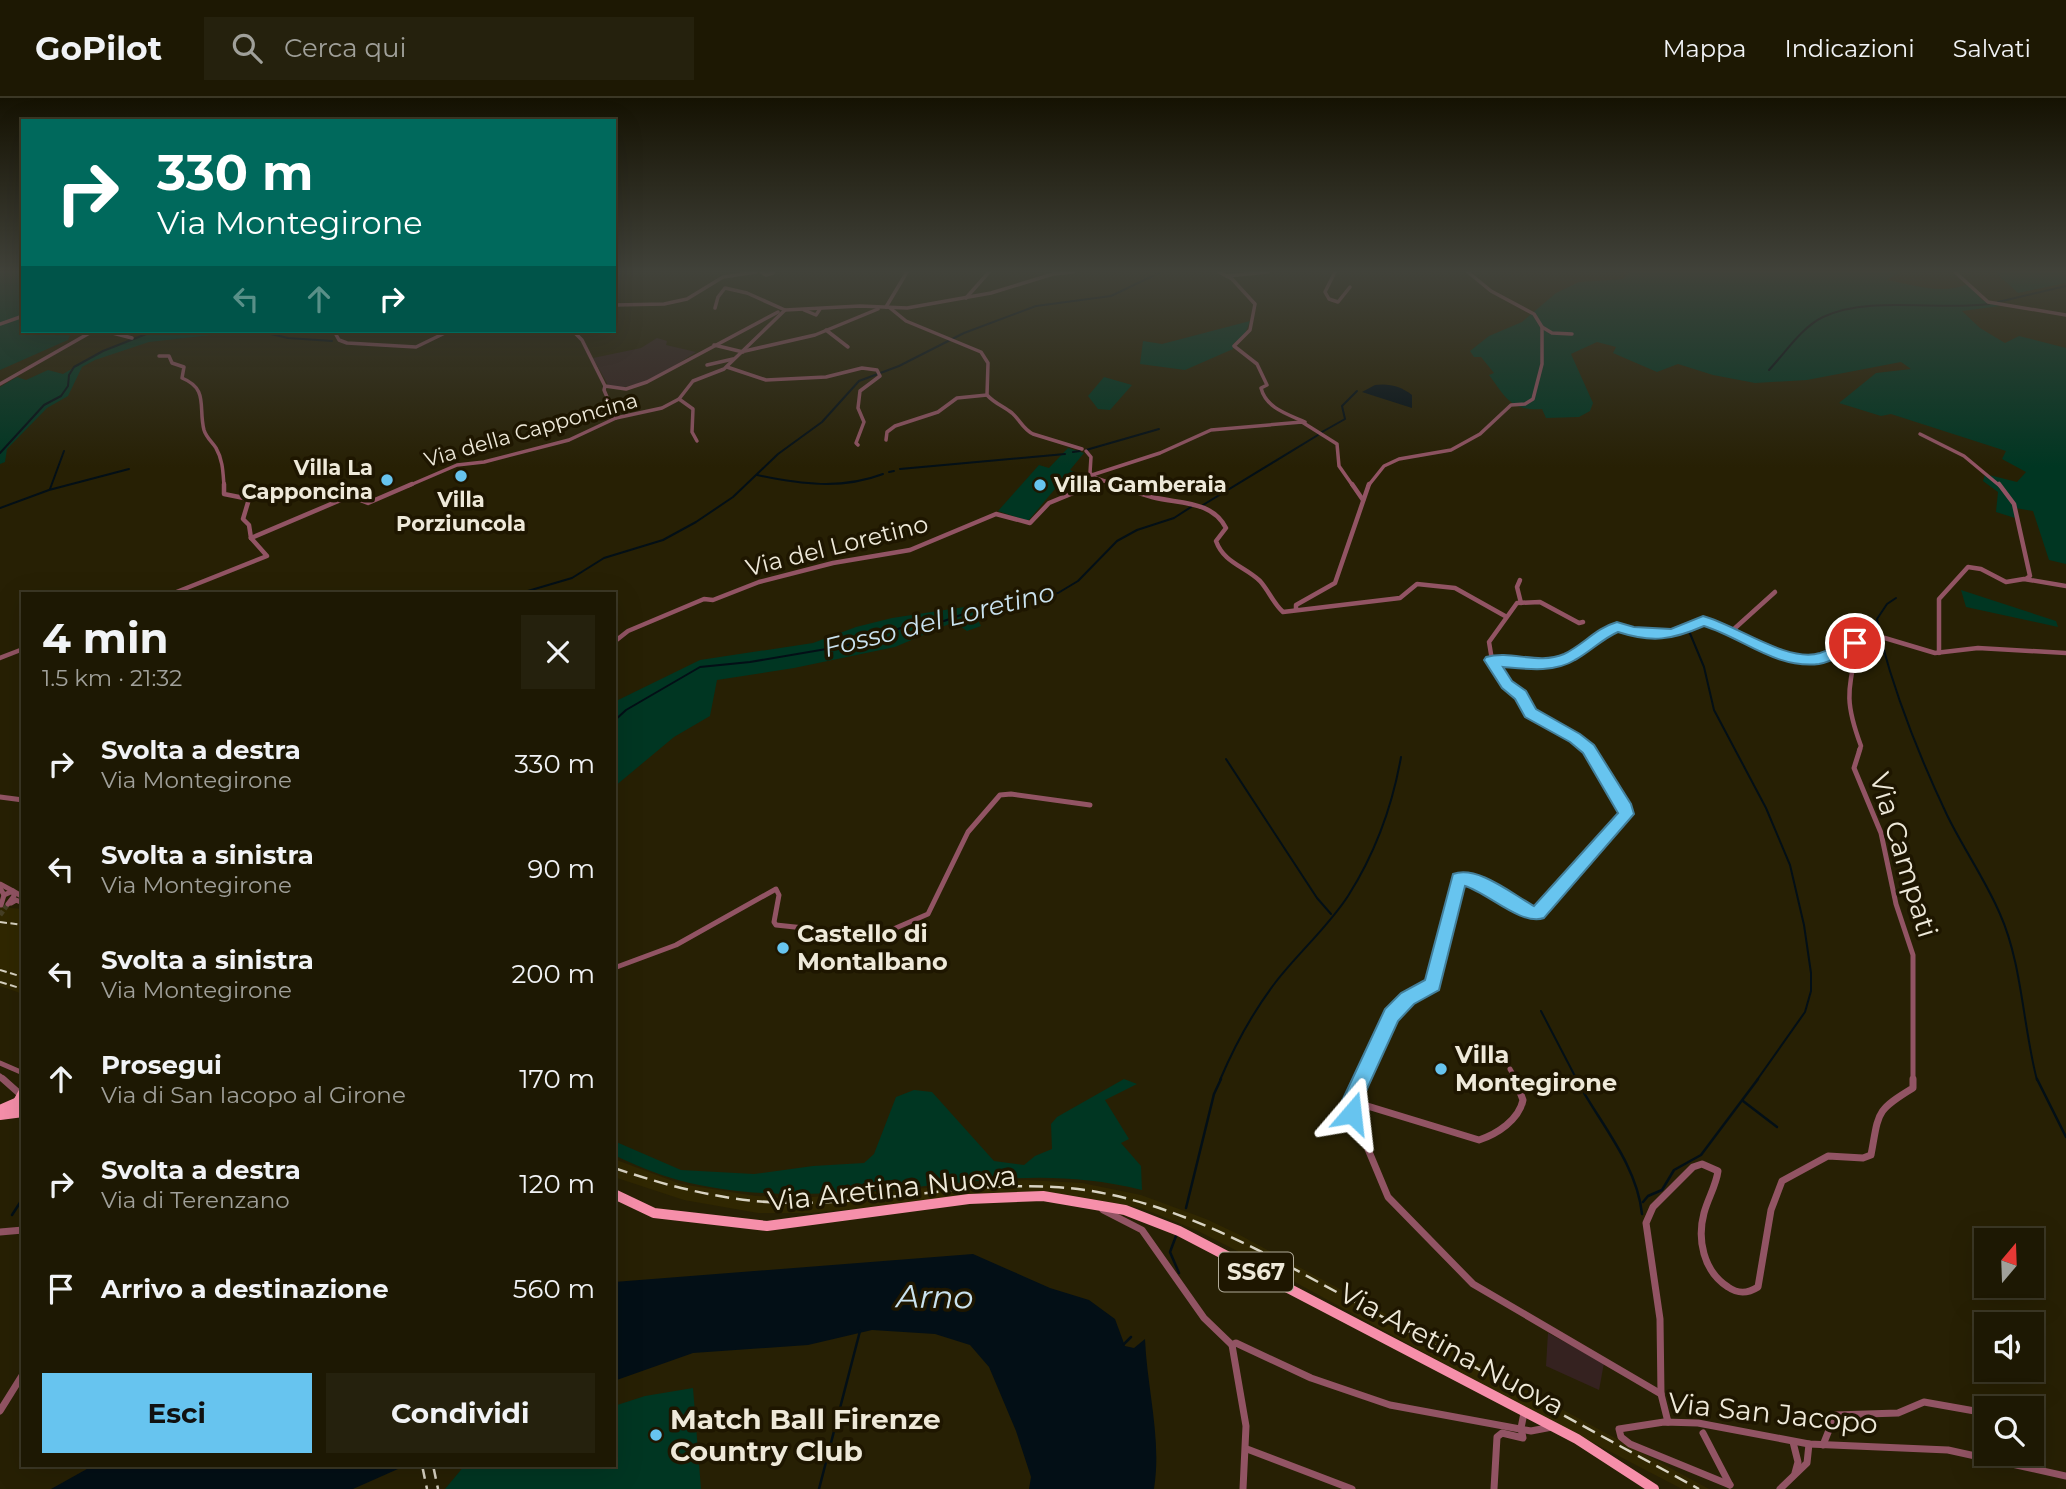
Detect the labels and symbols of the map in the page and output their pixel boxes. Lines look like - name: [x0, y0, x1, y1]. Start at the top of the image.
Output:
- street label: Via della Capponcina: [421, 387, 640, 472]
- place label: Villa La Capponcina: [241, 455, 373, 504]
- marker: Villa Porziuncola: [453, 468, 469, 484]
- marker: Villa La Capponcina: [379, 472, 395, 488]
- place label: Villa Gamberaia: [1053, 472, 1227, 497]
- marker: Villa Gamberaia: [1032, 477, 1048, 493]
- place label: Villa Porziuncola: [396, 487, 526, 536]
- street label: Via del Loretino: [743, 509, 931, 582]
- water label: Fosso del Loretino: [820, 576, 1058, 664]
- pin: [1825, 613, 1885, 673]
- street label: Via Campati: [1863, 768, 1945, 942]
- place label: Castello di Montalbano: [797, 919, 948, 976]
- marker: Castello di Montalbano: [775, 940, 791, 956]
- place label: Villa Montegirone: [1454, 1040, 1617, 1097]
- marker: Villa Montegirone: [1433, 1061, 1449, 1077]
- position arrow: [1315, 1076, 1389, 1150]
- street label: Via Aretina Nuova: [766, 1158, 1018, 1218]
- north arrow: [1974, 1228, 2044, 1298]
- road number: SS67: [1219, 1252, 1293, 1292]
- street label: Via Aretina Nuova: [1334, 1275, 1570, 1423]
- water label: Arno: [894, 1276, 974, 1317]
- street label: Via San Jacopo: [1666, 1385, 1880, 1441]
- place label: Match Ball Firenze Country Club: [670, 1402, 941, 1468]
- marker: Match Ball Firenze Country Club: [648, 1427, 664, 1443]

